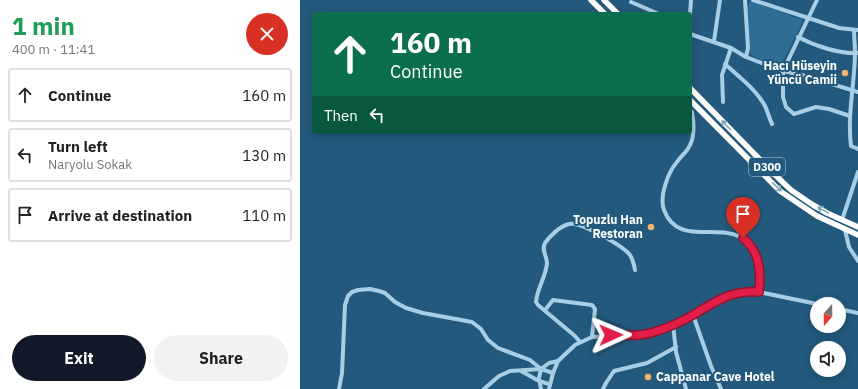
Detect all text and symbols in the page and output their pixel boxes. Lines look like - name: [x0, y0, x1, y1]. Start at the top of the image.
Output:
- text: 1 min: [12, 10, 75, 42]
- button: close: [246, 13, 288, 55]
- text: 160 m: [390, 24, 472, 61]
- icon: ahead: [324, 28, 376, 80]
- text: 400 m · 11:41: [12, 41, 95, 58]
- place label: Hacı Hüseyin Yüncü Camii: [763, 58, 837, 87]
- text: Continue: [390, 60, 463, 83]
- marker: Hacı Hüseyin Yüncü Camii: [840, 68, 850, 78]
- icon: ahead: [14, 84, 36, 106]
- text: Continue: [48, 86, 112, 105]
- text: 160 m: [242, 86, 286, 105]
- icon: left: [366, 104, 388, 126]
- text: Then: [324, 106, 358, 125]
- one-way arrow: [721, 120, 731, 130]
- text: Turn left: [48, 137, 108, 156]
- icon: left: [14, 144, 36, 166]
- text: 130 m: [242, 146, 286, 165]
- text: Naryolu Sokak: [48, 156, 132, 173]
- road number: D300: [749, 158, 785, 176]
- one-way arrow: [772, 182, 782, 192]
- pin: [726, 197, 760, 238]
- icon: arrive: [732, 203, 754, 225]
- icon: arrive: [14, 204, 36, 226]
- text: Arrive at destination: [48, 206, 192, 225]
- text: 110 m: [242, 206, 286, 225]
- one-way arrow: [817, 206, 829, 214]
- place label: Topuzlu Han Restoran: [573, 212, 643, 241]
- marker: Topuzlu Han Restoran: [646, 222, 656, 232]
- north arrow: [810, 297, 846, 333]
- map controls: [810, 297, 846, 377]
- position arrow: [590, 314, 632, 356]
- button: Exit: [12, 335, 146, 381]
- button: Share: [154, 335, 288, 381]
- button: sound: [810, 341, 846, 377]
- place label: Cappanar Cave Hotel: [656, 369, 775, 384]
- marker: Cappanar Cave Hotel: [643, 372, 653, 382]

